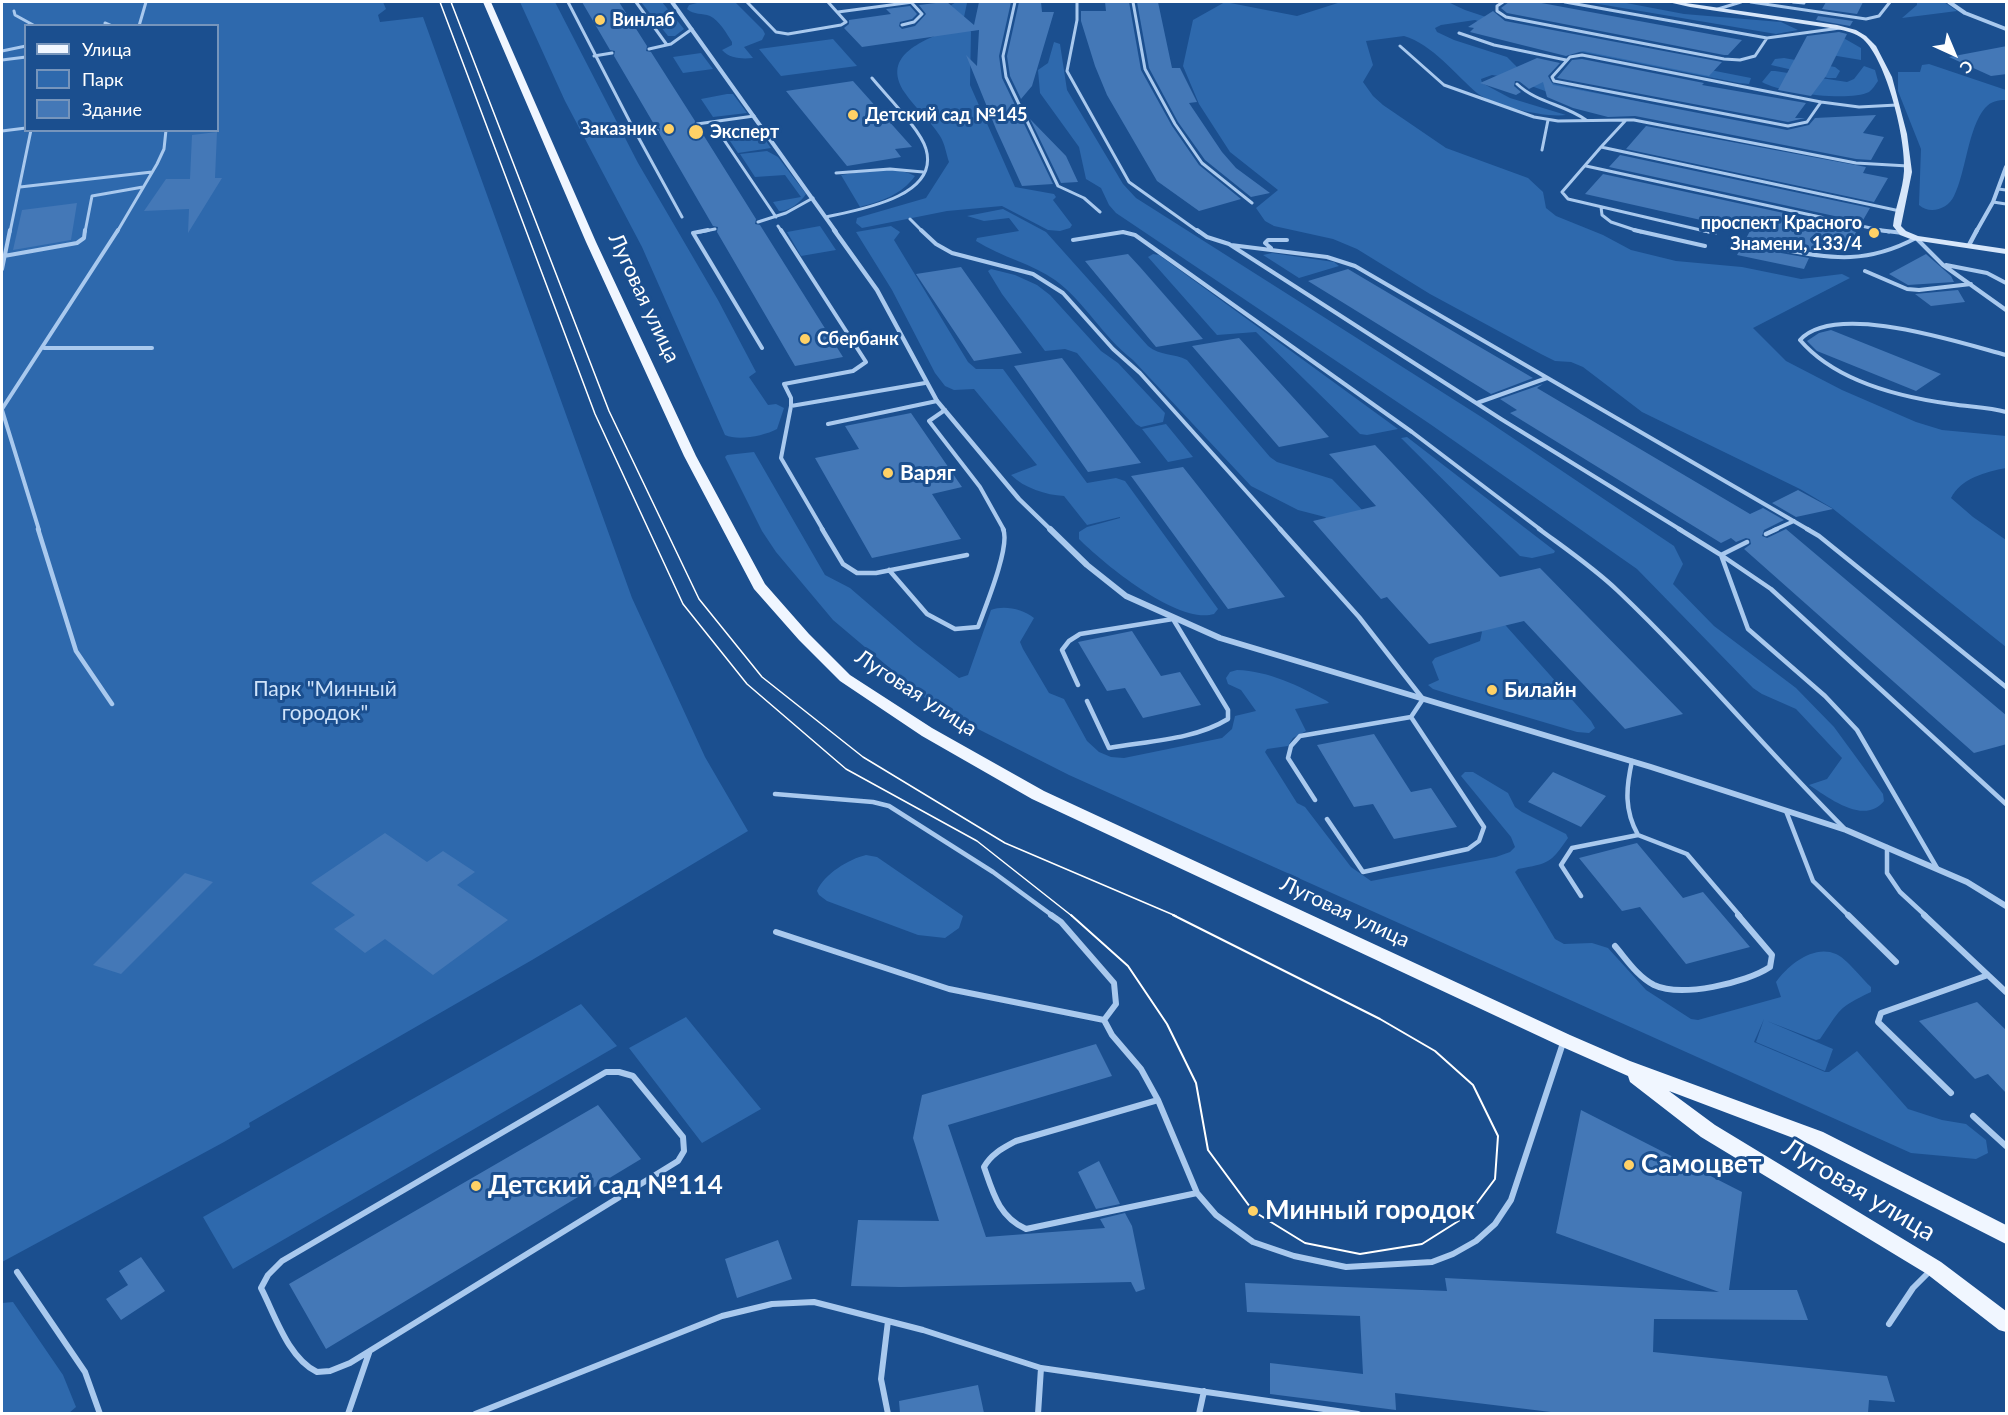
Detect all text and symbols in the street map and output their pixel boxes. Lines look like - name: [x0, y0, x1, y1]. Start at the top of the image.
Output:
- place label: Винлаб: [612, 9, 675, 31]
- marker: Винлаб: [593, 13, 607, 27]
- legend: [24, 24, 219, 132]
- north arrow: [1924, 24, 1984, 84]
- text: Улица: [82, 38, 132, 60]
- text: С: [1956, 57, 1977, 78]
- text: Парк: [82, 68, 123, 90]
- text: Здание: [82, 98, 142, 120]
- place label: Детский сад №145: [865, 104, 1028, 126]
- marker: Детский сад №145: [846, 108, 860, 122]
- place label: Заказник: [580, 118, 657, 140]
- place label: Эксперт: [710, 121, 779, 143]
- marker: Заказник: [662, 122, 676, 136]
- marker: Эксперт: [687, 123, 705, 141]
- place label: проспект Красного Знамени, 133/4: [1701, 212, 1862, 254]
- marker: проспект Красного Знамени, 133/4: [1867, 226, 1881, 240]
- street label: Луговая улица: [603, 229, 685, 367]
- place label: Сбербанк: [817, 328, 899, 350]
- marker: Сбербанк: [798, 332, 812, 346]
- place label: Варяг: [900, 460, 956, 486]
- marker: Варяг: [881, 466, 895, 480]
- street label: Луговая улица: [850, 644, 982, 742]
- park label: Парк "Минный городок": [253, 676, 397, 726]
- place label: Билайн: [1504, 677, 1577, 703]
- marker: Билайн: [1485, 683, 1499, 697]
- street label: Луговая улица: [1276, 871, 1414, 953]
- street label: Луговая улица: [1777, 1132, 1941, 1248]
- place label: Самоцвет: [1641, 1149, 1761, 1181]
- marker: Самоцвет: [1622, 1158, 1636, 1172]
- place label: Детский сад №114: [488, 1170, 723, 1202]
- marker: Детский сад №114: [469, 1179, 483, 1193]
- place label: Минный городок: [1265, 1195, 1475, 1227]
- marker: Минный городок: [1246, 1204, 1260, 1218]

